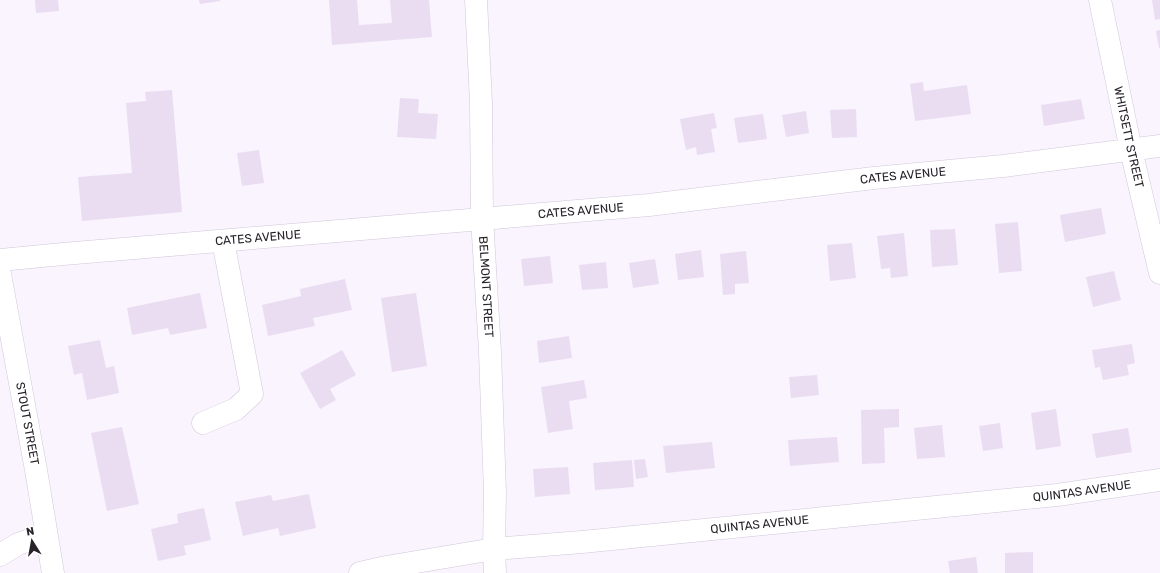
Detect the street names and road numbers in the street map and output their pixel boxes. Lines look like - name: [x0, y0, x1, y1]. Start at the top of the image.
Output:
- street label: WHITSETT STREET: [1111, 85, 1147, 189]
- street label: CATES AVENUE: [859, 164, 946, 187]
- street label: CATES AVENUE: [537, 200, 624, 221]
- street label: CATES AVENUE: [215, 227, 302, 248]
- street label: BELMONT STREET: [476, 236, 496, 338]
- street label: STOUT STREET: [13, 381, 42, 466]
- street label: QUINTAS AVENUE: [1032, 477, 1132, 504]
- street label: QUINTAS AVENUE: [710, 513, 810, 536]

